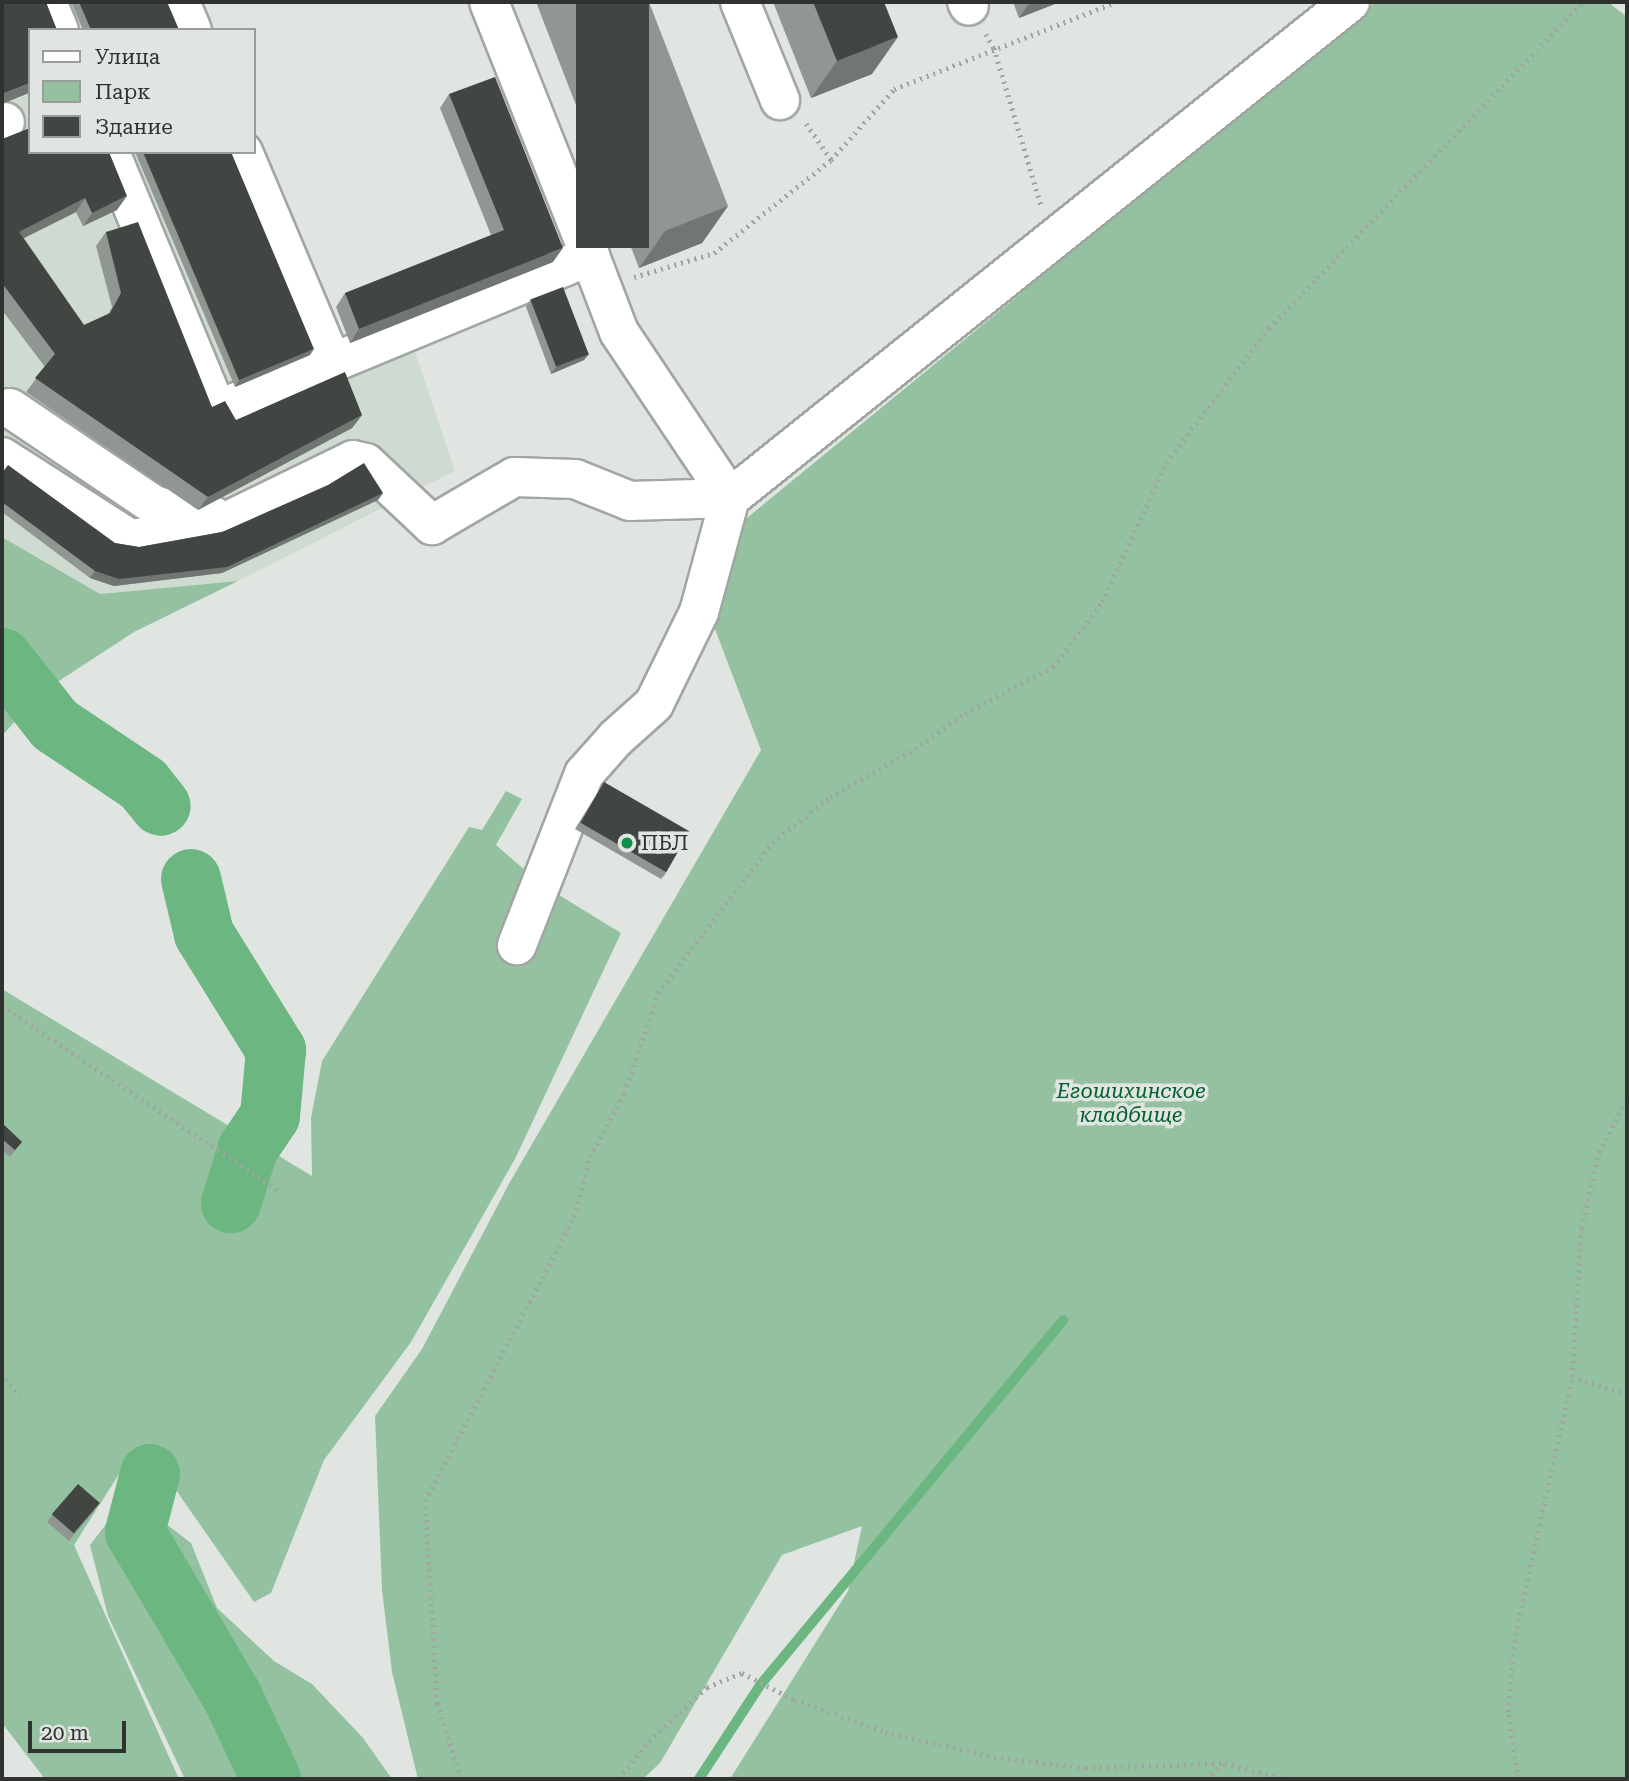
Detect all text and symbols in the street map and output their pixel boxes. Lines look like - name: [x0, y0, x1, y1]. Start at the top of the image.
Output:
- legend: [28, 28, 256, 154]
- text: Улица: [95, 45, 160, 69]
- text: Парк: [95, 80, 151, 104]
- text: Здание: [95, 115, 173, 139]
- place label: ПБЛ: [641, 830, 688, 856]
- marker: ПБЛ: [619, 835, 635, 851]
- park label: Егошихинское кладбище: [1056, 1078, 1206, 1128]
- scale bar: [32, 1708, 130, 1752]
- text: 20 m: [41, 1721, 89, 1745]

